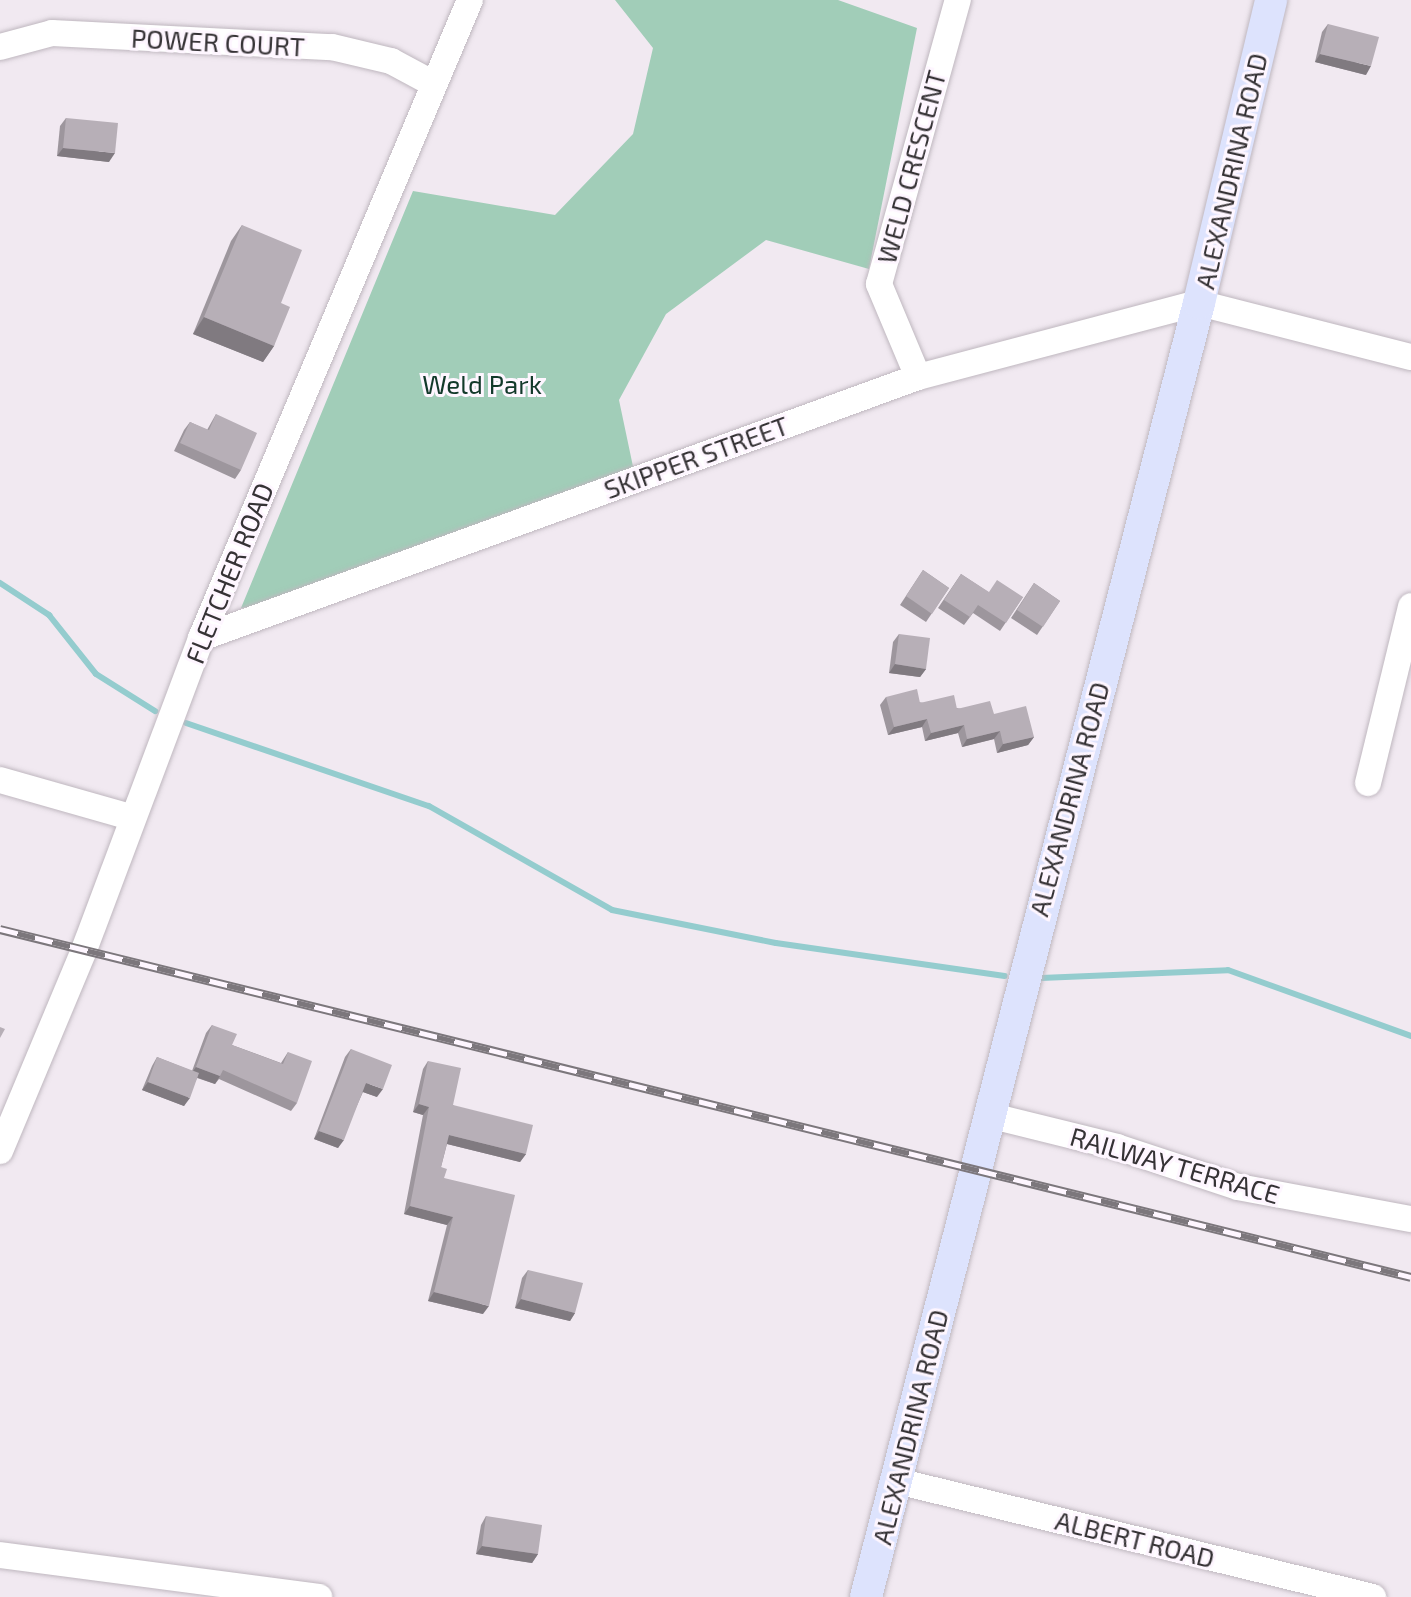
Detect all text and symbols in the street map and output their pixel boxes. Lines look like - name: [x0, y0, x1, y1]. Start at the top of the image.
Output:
- street label: POWER COURT: [130, 22, 306, 62]
- street label: ALEXANDRINA ROAD: [1189, 50, 1273, 292]
- street label: WELD CRESCENT: [870, 67, 952, 267]
- park label: Weld Park: [422, 368, 542, 400]
- street label: SKIPPER STREET: [600, 409, 792, 505]
- street label: FLETCHER ROAD: [179, 478, 279, 668]
- street label: ALEXANDRINA ROAD: [1023, 678, 1115, 920]
- street label: RAILWAY TERRACE: [1066, 1120, 1284, 1210]
- street label: ALEXANDRINA ROAD: [866, 1306, 954, 1548]
- street label: ALBERT ROAD: [1052, 1504, 1218, 1574]

